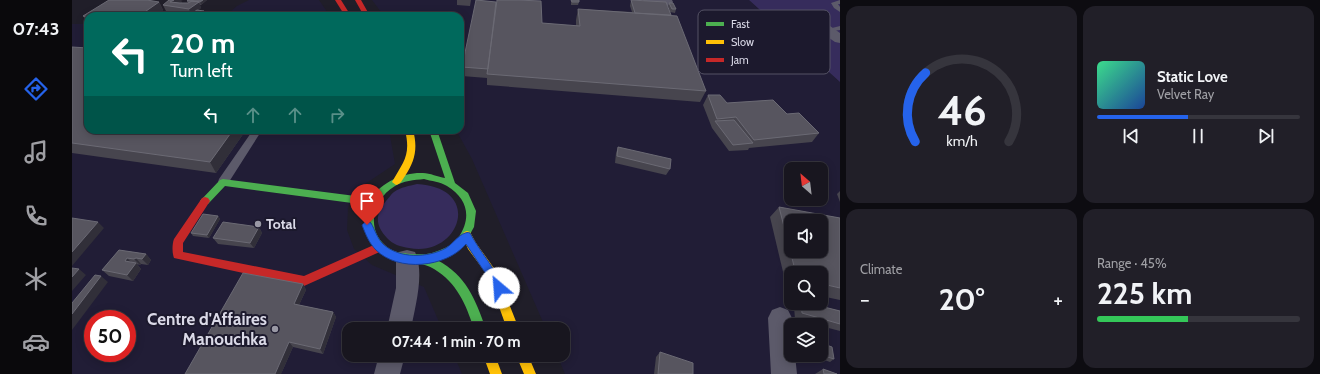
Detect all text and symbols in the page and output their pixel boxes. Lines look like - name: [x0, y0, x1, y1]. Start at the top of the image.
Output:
- legend: [698, 10, 830, 74]
- text: Fast: [731, 17, 750, 31]
- text: 07:43: [13, 18, 59, 40]
- text: 20 m: [170, 26, 235, 60]
- icon: left: [104, 28, 156, 80]
- text: Slow: [731, 35, 754, 49]
- text: Jam: [730, 53, 749, 67]
- text: Turn left: [170, 60, 233, 82]
- text: Static Love: [1157, 68, 1228, 86]
- icon: directions: [22, 75, 50, 103]
- text: 46: [937, 85, 986, 135]
- text: Velvet Ray: [1157, 86, 1214, 102]
- icon: left: [200, 104, 222, 126]
- icon: ahead: [242, 104, 264, 126]
- icon: ahead: [284, 104, 306, 126]
- icon: right: [326, 104, 348, 126]
- icon: previous: [1120, 125, 1142, 147]
- icon: pause: [1187, 125, 1209, 147]
- icon: next: [1255, 125, 1277, 147]
- text: km/h: [946, 132, 977, 150]
- icon: music: [22, 138, 50, 166]
- north arrow: [784, 162, 828, 206]
- map controls: [784, 162, 828, 362]
- pin: [350, 184, 384, 225]
- icon: arrive: [356, 190, 378, 212]
- icon: phone: [22, 202, 50, 230]
- button: sound: [784, 214, 828, 258]
- place label: Total: [266, 215, 296, 233]
- marker: Total: [253, 219, 263, 229]
- text: Range · 45%: [1097, 255, 1167, 271]
- text: Climate: [860, 261, 902, 277]
- icon: climate: [22, 265, 50, 293]
- button: search: [784, 266, 828, 310]
- position arrow: [478, 267, 520, 309]
- text: 225 km: [1097, 275, 1192, 312]
- text: 20°: [939, 281, 984, 318]
- text: −: [860, 286, 870, 313]
- text: +: [1053, 286, 1063, 313]
- place label: Centre d'Affaires Manouchka: [147, 309, 268, 349]
- speed limit sign: 50: [84, 310, 136, 362]
- button: layers: [784, 318, 828, 362]
- marker: Centre d'Affaires Manouchka: [270, 324, 280, 334]
- icon: car: [22, 328, 50, 356]
- text: 07:44 · 1 min · 70 m: [392, 333, 521, 351]

